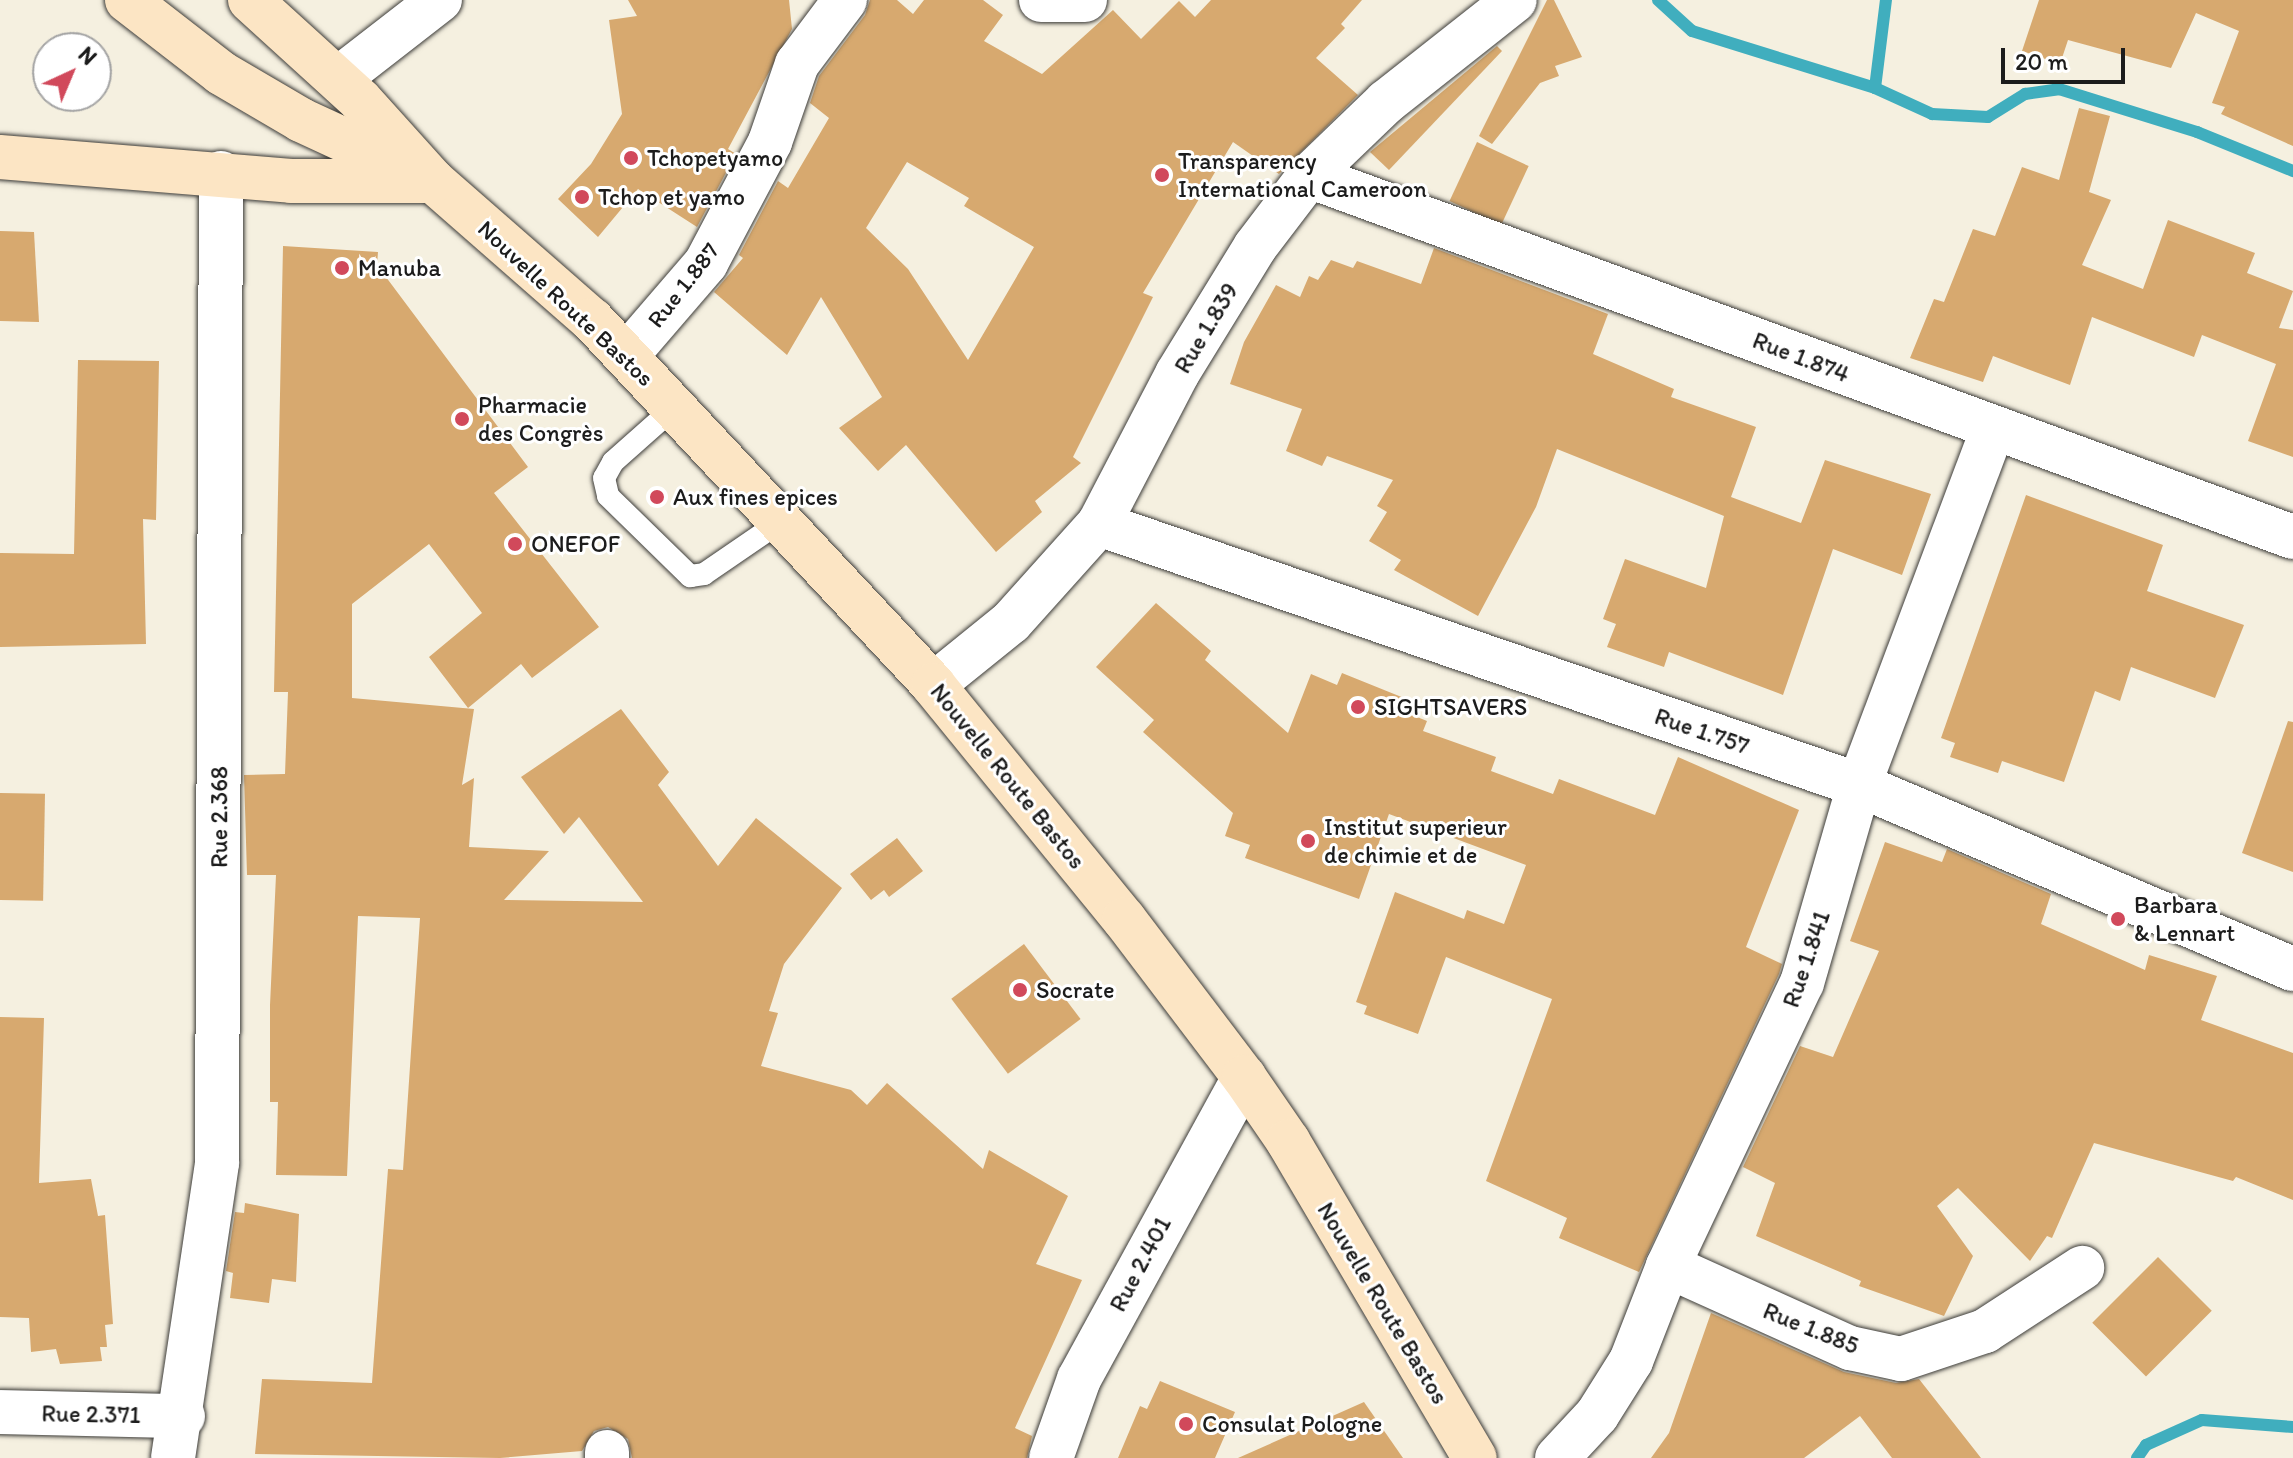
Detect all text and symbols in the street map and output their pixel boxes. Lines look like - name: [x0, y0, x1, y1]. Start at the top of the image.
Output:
- north arrow: [32, 32, 112, 112]
- scale bar: [2005, 32, 2129, 82]
- text: N: [73, 41, 102, 71]
- text: 20 m: [2015, 47, 2068, 76]
- place label: Tchopetyamo: [647, 144, 783, 172]
- place label: Transparency International Cameroon: [1178, 147, 1427, 203]
- marker: Tchopetyamo: [622, 149, 640, 167]
- marker: Transparency International Cameroon: [1153, 166, 1171, 184]
- place label: Tchop et yamo: [598, 183, 744, 211]
- marker: Tchop et yamo: [573, 188, 591, 206]
- street label: Nouvelle Route Bastos: [472, 214, 660, 392]
- street label: Rue 1.887: [641, 237, 725, 333]
- place label: Manuba: [358, 254, 441, 282]
- marker: Manuba: [333, 259, 351, 277]
- street label: Rue 1.839: [1168, 278, 1244, 378]
- street label: Rue 1.874: [1749, 325, 1853, 389]
- place label: Pharmacie des Congrès: [478, 391, 604, 447]
- marker: Pharmacie des Congrès: [453, 410, 471, 428]
- place label: Aux fines epices: [673, 483, 839, 511]
- marker: Aux fines epices: [648, 488, 666, 506]
- place label: ONEFOF: [531, 530, 620, 558]
- marker: ONEFOF: [506, 535, 524, 553]
- street label: Nouvelle Route Bastos: [924, 677, 1092, 875]
- place label: SIGHTSAVERS: [1374, 693, 1527, 721]
- marker: SIGHTSAVERS: [1349, 698, 1367, 716]
- street label: Rue 1.757: [1651, 701, 1753, 761]
- street label: Rue 2.368: [205, 766, 233, 868]
- place label: Institut superieur de chimie et de: [1324, 813, 1506, 869]
- marker: Institut superieur de chimie et de: [1299, 832, 1317, 850]
- place label: Barbara & Lennart: [2134, 891, 2235, 947]
- street label: Rue 1.841: [1776, 907, 1836, 1011]
- marker: Barbara & Lennart: [2109, 910, 2127, 928]
- place label: Socrate: [1036, 976, 1114, 1004]
- marker: Socrate: [1011, 981, 1029, 999]
- street label: Nouvelle Route Bastos: [1311, 1197, 1455, 1409]
- street label: Rue 2.401: [1103, 1212, 1177, 1316]
- street label: Rue 1.885: [1759, 1296, 1863, 1360]
- street label: Rue 2.371: [41, 1399, 141, 1429]
- place label: Consulat Pologne: [1202, 1410, 1382, 1438]
- marker: Consulat Pologne: [1177, 1415, 1195, 1433]

